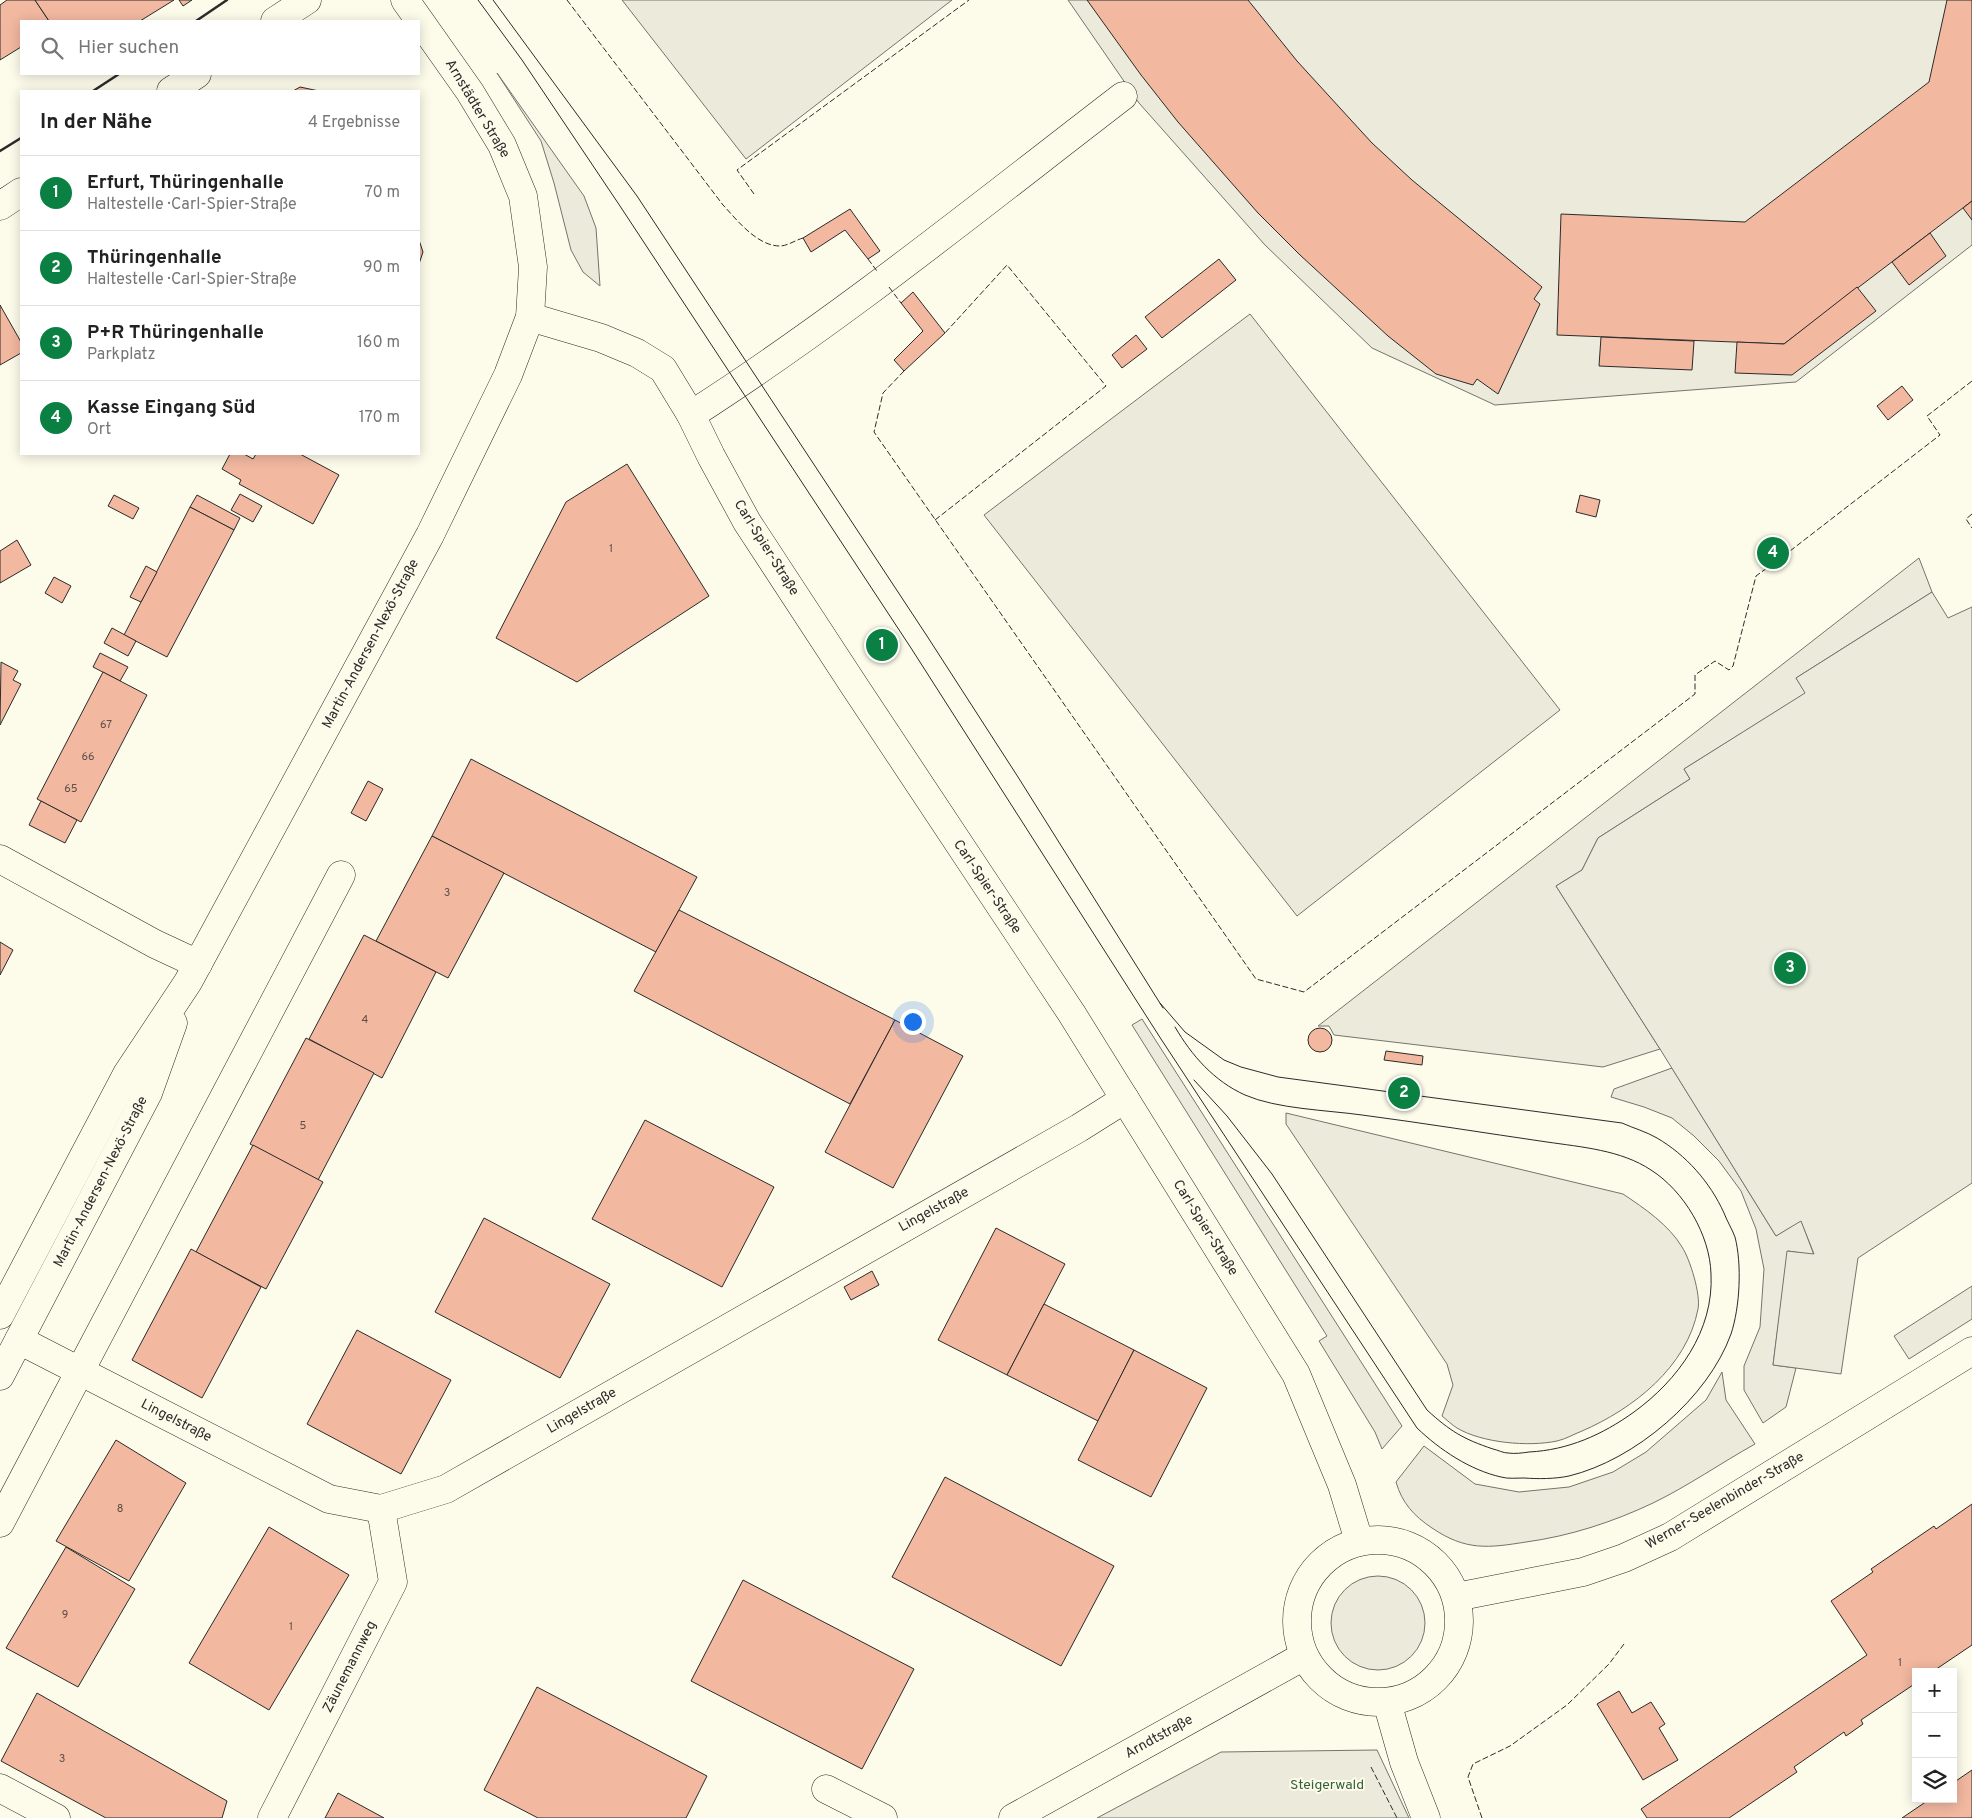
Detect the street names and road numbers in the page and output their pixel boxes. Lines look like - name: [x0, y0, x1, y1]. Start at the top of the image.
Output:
- street label: Arnstädter Straße: [441, 57, 513, 161]
- street label: Carl-Spier-Straße: [730, 497, 802, 599]
- street label: Martin-Andersen-Nexö-Straße: [319, 556, 423, 732]
- street label: Carl-Spier-Straße: [949, 837, 1025, 937]
- street label: Martin-Andersen-Nexö-Straße: [50, 1094, 152, 1270]
- street label: Carl-Spier-Straße: [1169, 1177, 1241, 1279]
- street label: Lingelstraße: [896, 1184, 972, 1236]
- street label: Lingelstraße: [544, 1384, 620, 1438]
- street label: Lingelstraße: [138, 1396, 214, 1446]
- street label: Werner-Seelenbinder-Straße: [1643, 1449, 1807, 1553]
- street label: Zäunemannweg: [319, 1618, 381, 1716]
- street label: Arndtstraße: [1122, 1711, 1196, 1763]

